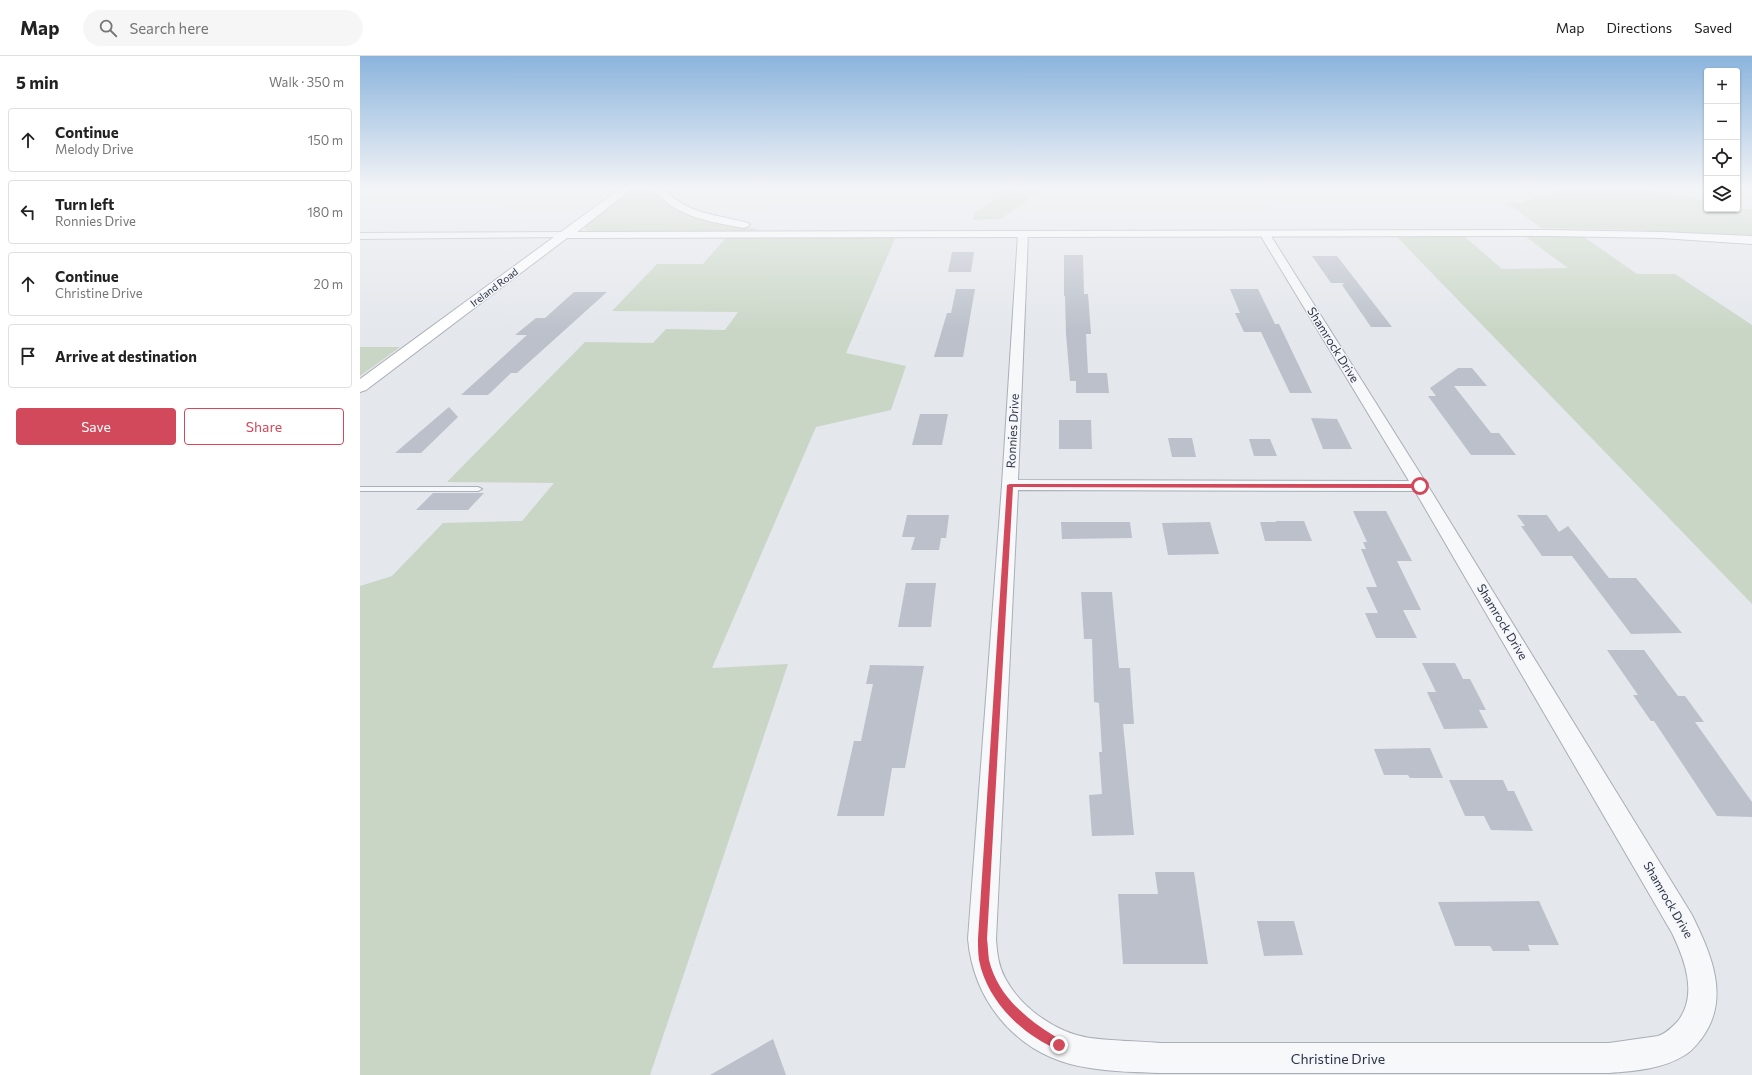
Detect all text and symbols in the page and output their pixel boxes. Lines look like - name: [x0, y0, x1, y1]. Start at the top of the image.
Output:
- search box: [83, 10, 363, 46]
- text: Map: [20, 16, 59, 39]
- icon: search: [97, 17, 119, 39]
- text: Search here: [129, 19, 209, 37]
- text: Map: [1556, 19, 1585, 36]
- text: Directions: [1607, 19, 1672, 36]
- text: Saved: [1694, 19, 1732, 36]
- map controls: [1704, 68, 1740, 212]
- button: +: [1704, 68, 1740, 104]
- text: 5 min: [16, 72, 59, 93]
- text: Walk · 350 m: [269, 74, 344, 90]
- button: −: [1704, 104, 1740, 140]
- text: Continue: [55, 123, 119, 141]
- icon: ahead: [17, 129, 39, 151]
- text: 150 m: [308, 132, 343, 148]
- button: locate: [1704, 140, 1740, 176]
- text: Melody Drive: [55, 141, 133, 157]
- button: layers: [1704, 176, 1740, 212]
- text: Turn left: [55, 195, 114, 213]
- icon: left: [17, 201, 39, 223]
- text: 180 m: [307, 204, 343, 220]
- text: Ronnies Drive: [55, 213, 136, 229]
- street label: Ireland Road: [468, 265, 520, 309]
- text: Continue: [55, 267, 119, 285]
- icon: ahead: [17, 273, 39, 295]
- text: 20 m: [314, 276, 343, 292]
- text: Christine Drive: [55, 285, 143, 301]
- street label: Shamrock Drive: [1305, 304, 1363, 385]
- icon: arrive: [17, 345, 39, 367]
- text: Arrive at destination: [55, 347, 197, 365]
- street label: Ronnies Drive: [1003, 393, 1021, 469]
- button: Save: [16, 408, 176, 445]
- button: Share: [184, 408, 344, 445]
- route start: [1411, 477, 1429, 495]
- street label: Shamrock Drive: [1475, 581, 1531, 662]
- street label: Shamrock Drive: [1641, 859, 1696, 940]
- route end: [1050, 1036, 1068, 1054]
- street label: Christine Drive: [1291, 1050, 1385, 1067]

